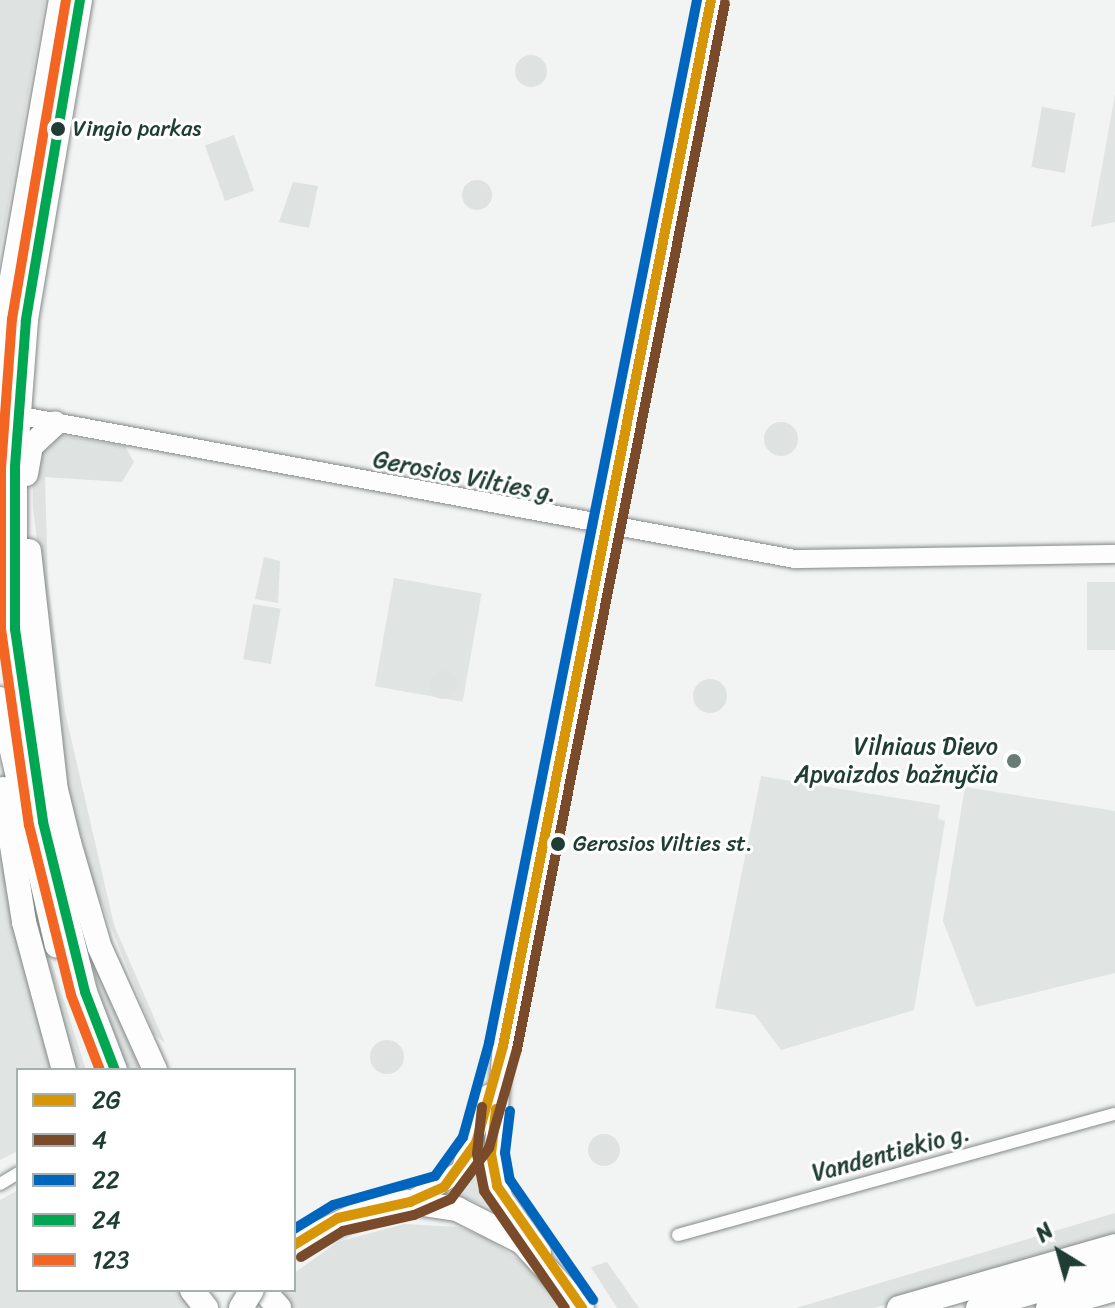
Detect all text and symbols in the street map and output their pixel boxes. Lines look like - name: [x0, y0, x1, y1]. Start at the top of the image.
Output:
- place label: Vingio parkas: [73, 116, 202, 142]
- marker: Vingio parkas: [50, 121, 66, 137]
- street label: Gerosios Vilties g.: [370, 445, 560, 509]
- place label: Vilniaus Dievo Apvaizdos bažnyčia: [794, 733, 998, 789]
- marker: Vilniaus Dievo Apvaizdos bažnyčia: [1005, 752, 1023, 770]
- place label: Gerosios Vilties st.: [573, 831, 753, 857]
- marker: Gerosios Vilties st.: [550, 836, 566, 852]
- legend: [16, 1068, 296, 1292]
- text: 2G: [92, 1079, 121, 1121]
- street label: Vandentiekio g.: [809, 1118, 973, 1188]
- text: 4: [92, 1119, 107, 1161]
- text: 22: [92, 1159, 120, 1201]
- text: 24: [92, 1199, 121, 1241]
- north arrow: [1019, 1212, 1099, 1292]
- text: N: [1026, 1212, 1062, 1253]
- text: 123: [92, 1239, 129, 1281]

